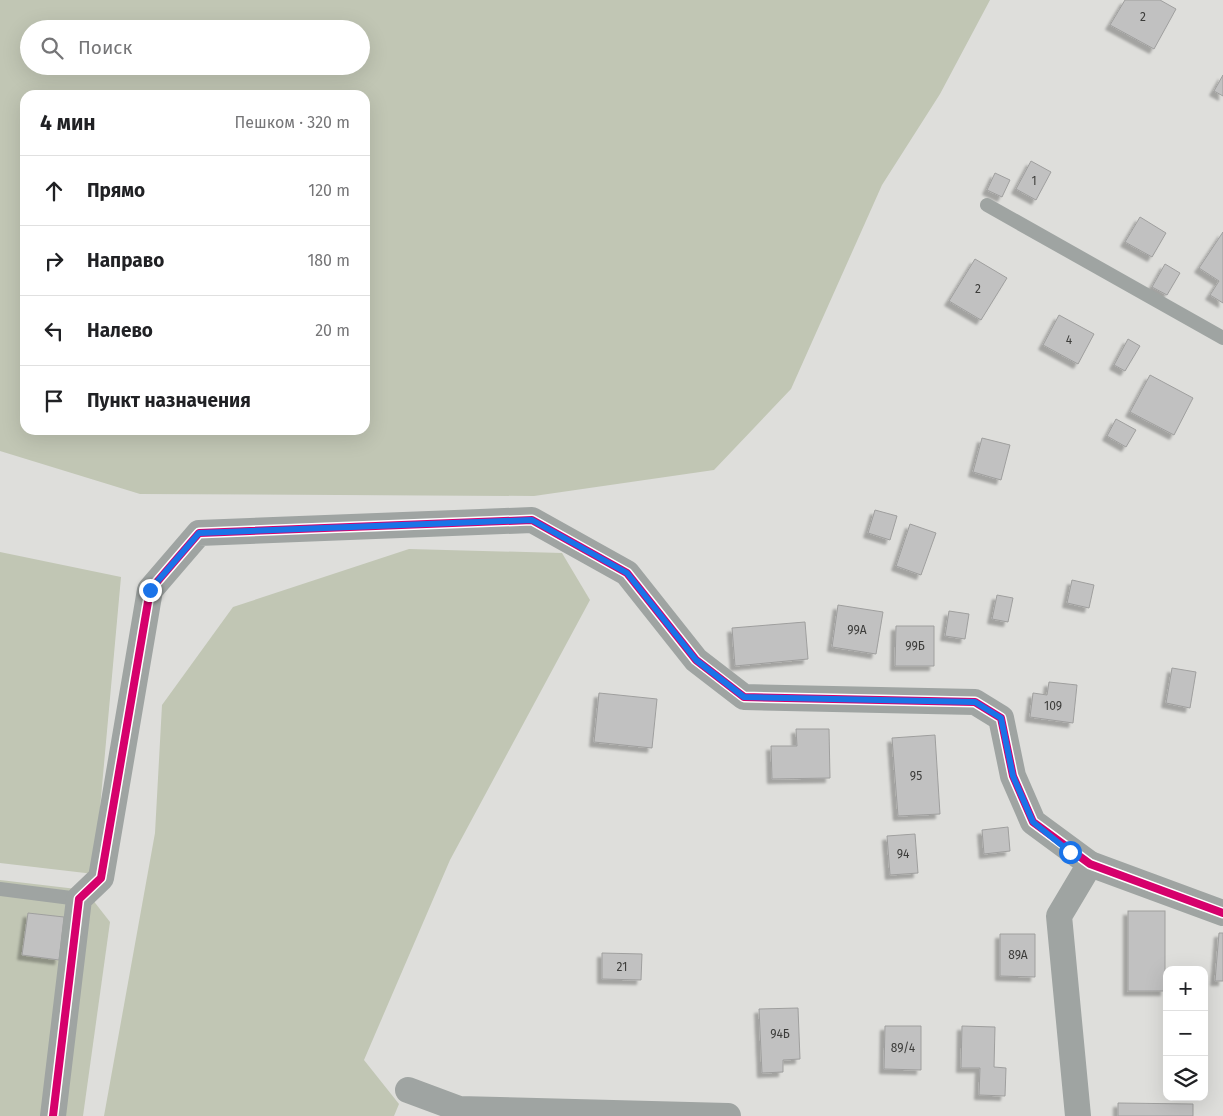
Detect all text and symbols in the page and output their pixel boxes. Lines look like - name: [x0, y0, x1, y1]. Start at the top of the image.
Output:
- house number: 2: [1140, 10, 1146, 24]
- search box: [20, 20, 370, 75]
- icon: search: [38, 34, 66, 62]
- text: Поиск: [78, 36, 132, 59]
- text: 4 мин: [40, 110, 96, 136]
- text: Пешком · 320 m: [235, 113, 350, 132]
- house number: 1: [1031, 174, 1037, 188]
- icon: ahead: [40, 177, 68, 205]
- text: Прямо: [87, 179, 145, 202]
- text: 120 m: [308, 181, 350, 200]
- icon: right: [40, 247, 68, 275]
- text: Направо: [87, 249, 164, 272]
- text: 180 m: [307, 251, 350, 270]
- house number: 2: [975, 282, 981, 296]
- icon: left: [40, 317, 68, 345]
- text: Налево: [87, 319, 153, 342]
- text: 20 m: [315, 321, 350, 340]
- house number: 4: [1066, 333, 1073, 347]
- icon: arrive: [40, 387, 68, 415]
- text: Пункт назначения: [87, 389, 251, 412]
- route end: [139, 579, 162, 602]
- house number: 99А: [847, 623, 867, 637]
- house number: 99Б: [905, 639, 925, 653]
- house number: 109: [1044, 699, 1062, 713]
- house number: 95: [910, 769, 922, 783]
- route start: [1059, 841, 1082, 864]
- house number: 94: [897, 847, 910, 861]
- house number: 89А: [1008, 948, 1028, 962]
- house number: 21: [617, 960, 627, 974]
- map controls: [1163, 966, 1208, 1101]
- button: +: [1163, 966, 1208, 1011]
- button: −: [1163, 1011, 1208, 1056]
- house number: 94Б: [770, 1027, 790, 1041]
- house number: 89/4: [891, 1041, 916, 1055]
- button: layers: [1163, 1056, 1208, 1101]

